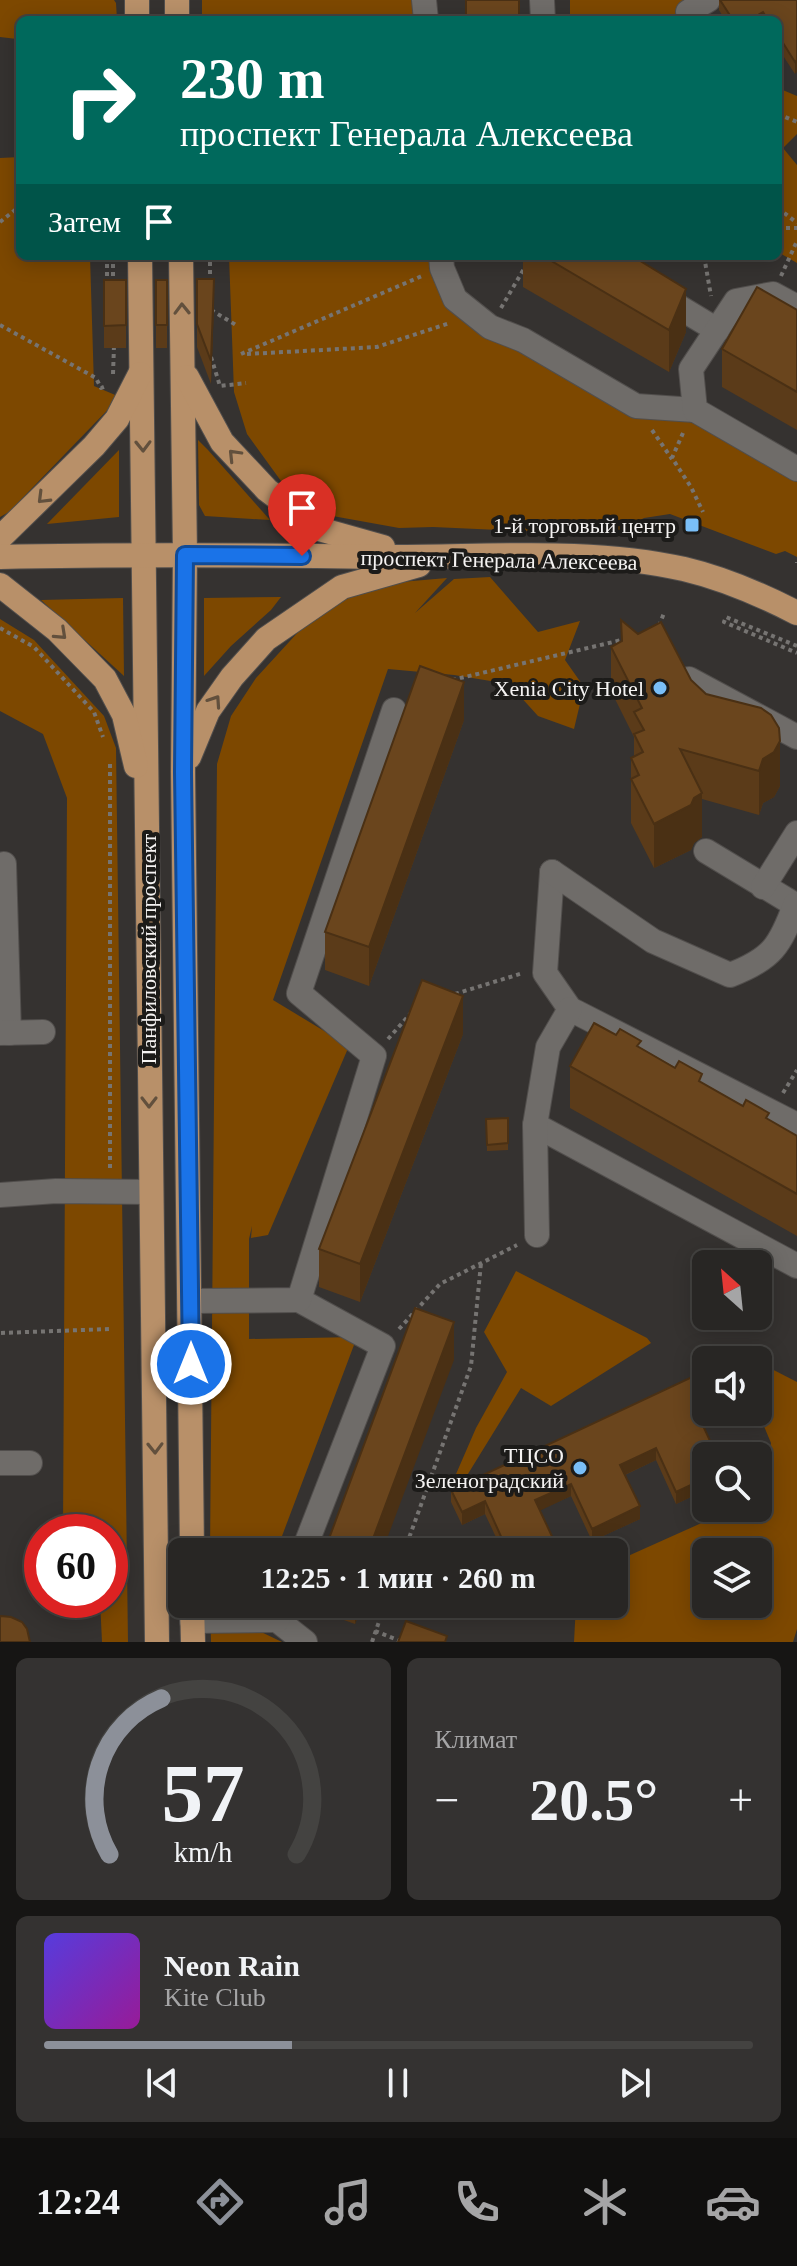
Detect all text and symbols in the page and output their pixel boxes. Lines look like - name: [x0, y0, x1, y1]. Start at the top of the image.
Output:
- icon: right: [48, 48, 152, 152]
- text: 230 m: [180, 48, 325, 110]
- text: проспект Генерала Алексеева: [180, 114, 633, 154]
- icon: arrive: [137, 200, 181, 244]
- text: Затем: [48, 205, 121, 238]
- one-way arrow: [173, 302, 190, 315]
- one-way arrow: [134, 440, 152, 453]
- one-way arrow: [229, 450, 243, 464]
- pin: [268, 474, 336, 556]
- icon: arrive: [280, 486, 324, 530]
- one-way arrow: [38, 489, 52, 503]
- place label: 1-й торговый центр: [493, 513, 676, 538]
- marker: 1-й торговый центр: [683, 516, 701, 534]
- street label: проспект Генерала Алексеева: [360, 545, 638, 575]
- one-way arrow: [52, 625, 66, 640]
- place label: Xenia City Hotel: [494, 676, 644, 701]
- marker: Xenia City Hotel: [651, 679, 669, 697]
- one-way arrow: [205, 695, 220, 709]
- street label: Панфиловский проспект: [136, 833, 161, 1064]
- one-way arrow: [141, 1096, 158, 1109]
- north arrow: [692, 1250, 772, 1330]
- map controls: [692, 1250, 772, 1618]
- position arrow: [149, 1322, 233, 1406]
- button: sound: [692, 1346, 772, 1426]
- one-way arrow: [146, 1442, 164, 1455]
- button: search: [692, 1442, 772, 1522]
- place label: ТЦСО Зеленоградский: [415, 1443, 564, 1493]
- marker: ТЦСО Зеленоградский: [571, 1459, 589, 1477]
- speed limit sign: 60: [24, 1514, 128, 1618]
- button: layers: [692, 1538, 772, 1618]
- text: 12:25 · 1 мин · 260 m: [261, 1561, 536, 1594]
- text: Климат: [435, 1725, 517, 1754]
- text: 57: [162, 1747, 245, 1839]
- text: 20.5°: [529, 1767, 658, 1833]
- text: −: [435, 1776, 459, 1825]
- text: +: [728, 1776, 753, 1825]
- text: km/h: [174, 1837, 233, 1868]
- text: Neon Rain: [164, 1949, 300, 1982]
- text: Kite Club: [164, 1983, 266, 2012]
- icon: previous: [140, 2061, 184, 2105]
- icon: pause: [376, 2061, 420, 2105]
- icon: next: [613, 2061, 657, 2105]
- icon: directions: [192, 2174, 248, 2230]
- icon: music: [320, 2174, 376, 2230]
- icon: phone: [449, 2174, 505, 2230]
- icon: climate: [577, 2174, 633, 2230]
- icon: car: [705, 2174, 761, 2230]
- text: 12:24: [36, 2182, 120, 2222]

